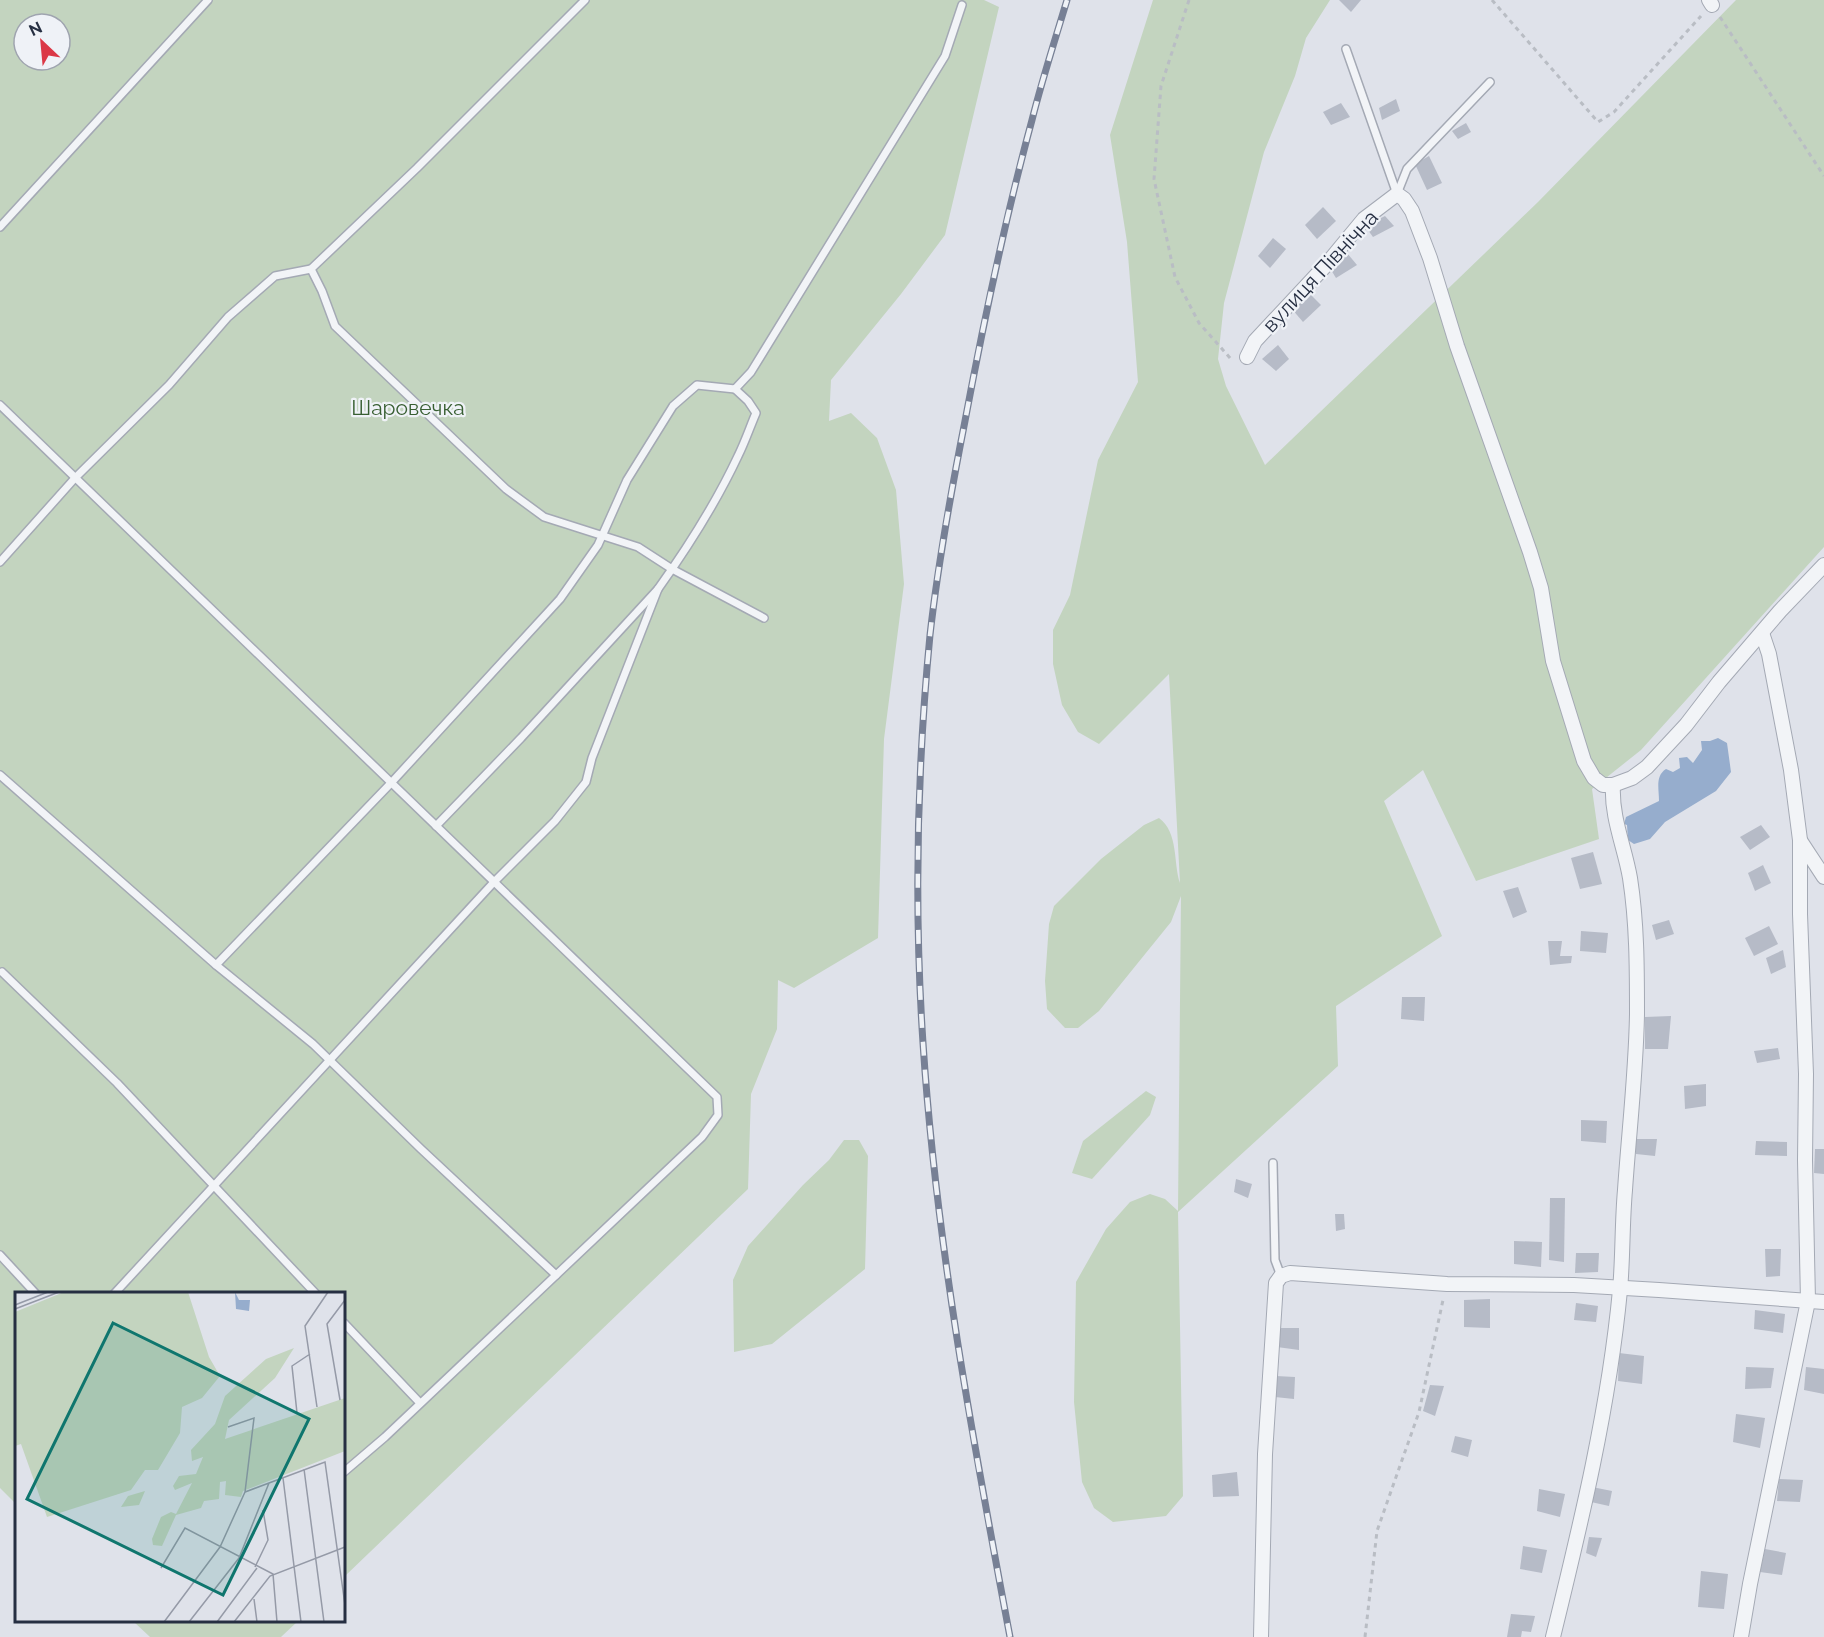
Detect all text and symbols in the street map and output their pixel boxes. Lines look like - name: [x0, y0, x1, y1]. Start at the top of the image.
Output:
- north arrow: [12, 12, 72, 72]
- text: N: [26, 18, 45, 40]
- street label: вулиця Північна: [1257, 205, 1383, 337]
- park label: Шаровечка: [351, 395, 465, 420]
- inset map: [15, 1292, 345, 1622]

